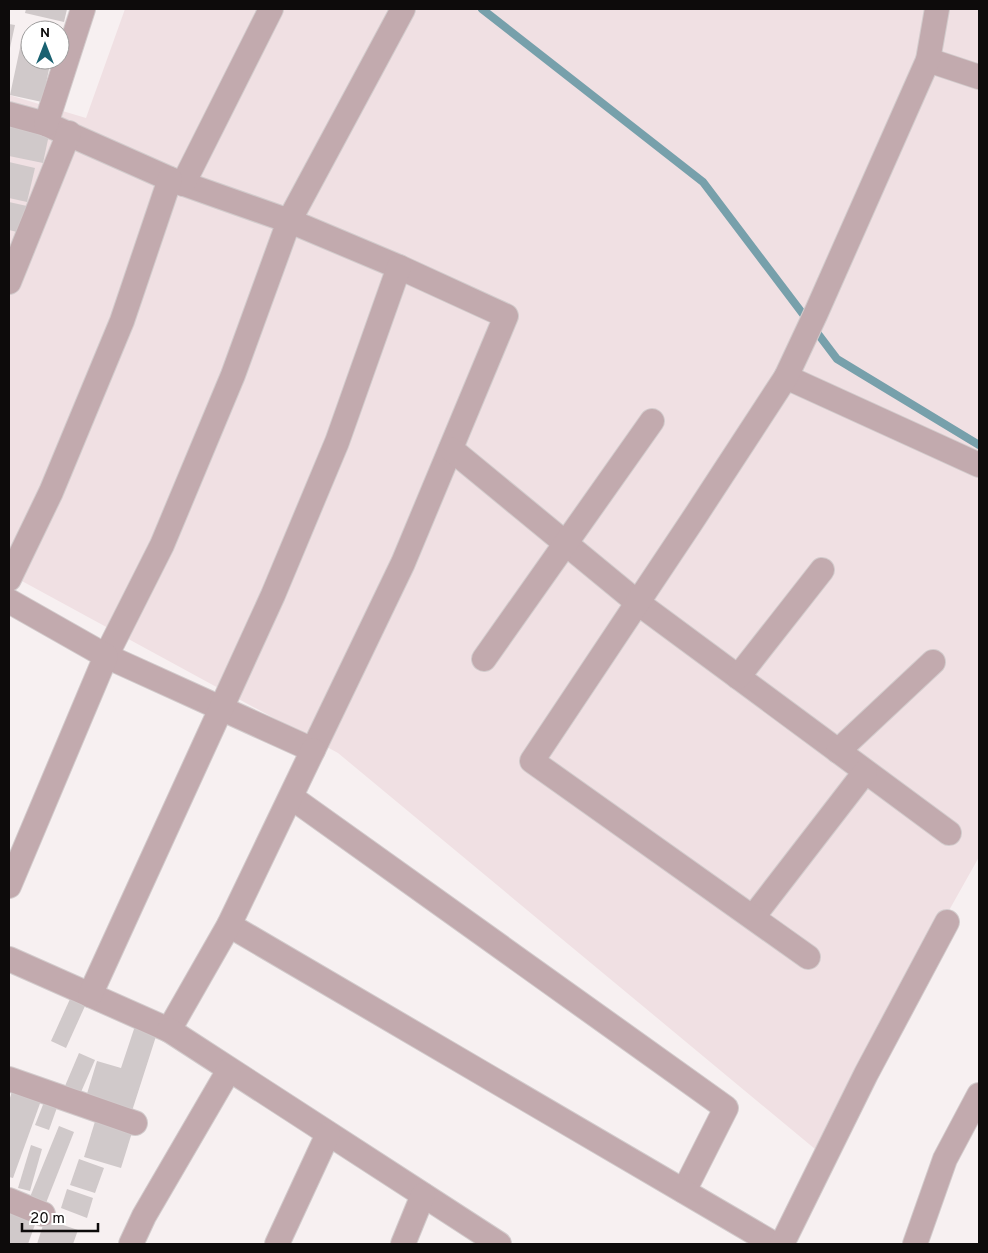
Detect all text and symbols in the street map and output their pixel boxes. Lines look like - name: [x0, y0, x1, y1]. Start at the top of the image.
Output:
- north arrow: [20, 20, 70, 70]
- text: N: [40, 25, 50, 42]
- scale bar: [22, 1200, 99, 1232]
- text: 20 m: [30, 1210, 65, 1229]

